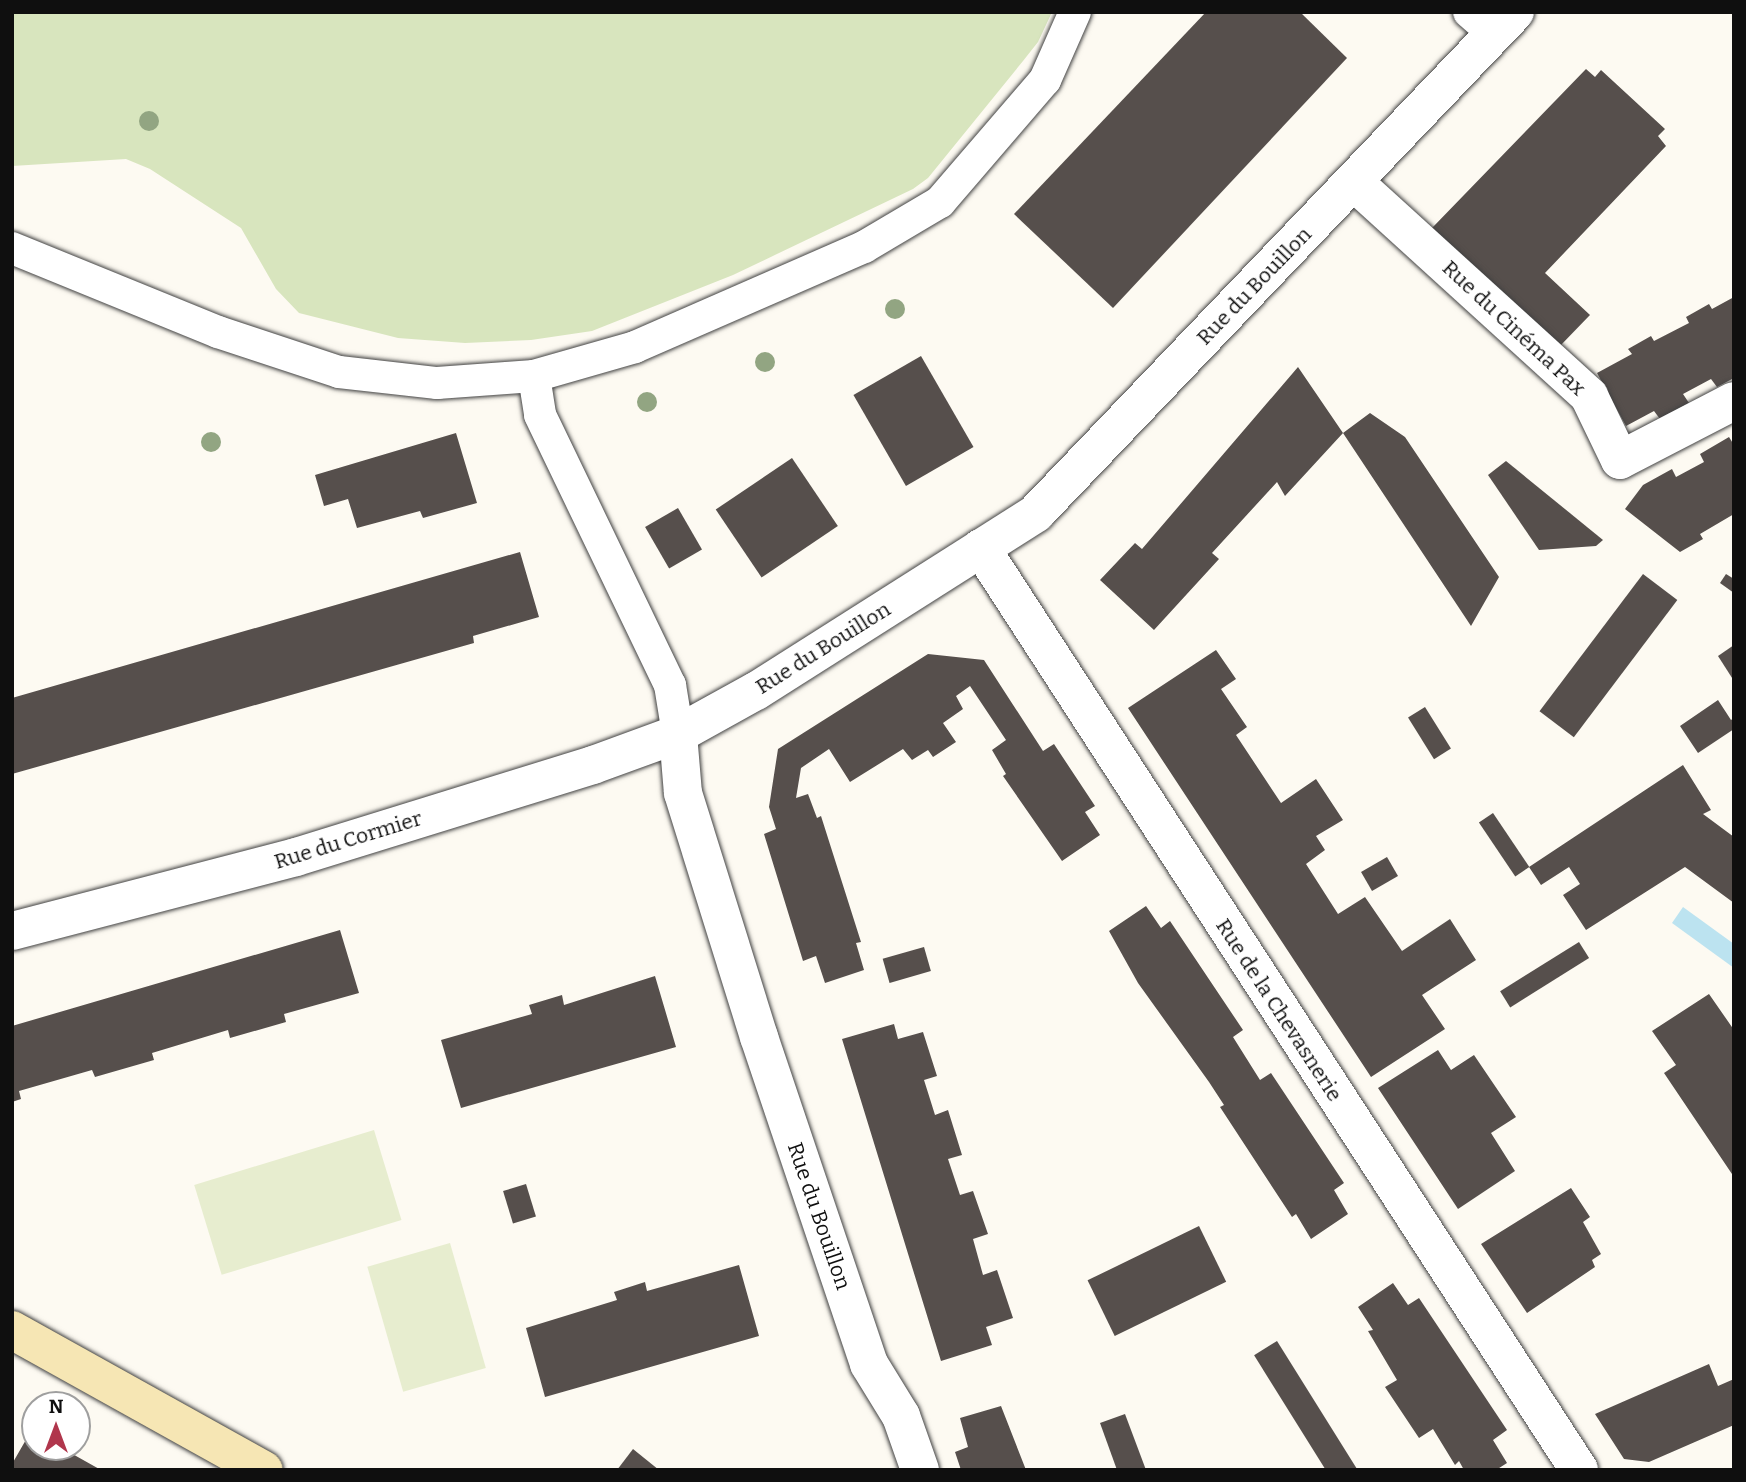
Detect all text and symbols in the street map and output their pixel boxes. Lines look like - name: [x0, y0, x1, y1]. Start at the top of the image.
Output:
- street label: Rue du Bouillon: [1191, 222, 1317, 350]
- street label: Rue du Cinéma Pax: [1437, 255, 1591, 401]
- street label: Rue du Bouillon: [751, 597, 895, 699]
- street label: Rue du Cormier: [271, 806, 425, 874]
- street label: Rue de la Chevasnerie: [1211, 914, 1347, 1106]
- street label: Rue du Bouillon: [782, 1139, 856, 1293]
- north arrow: [21, 1391, 91, 1461]
- text: N: [49, 1395, 63, 1418]

